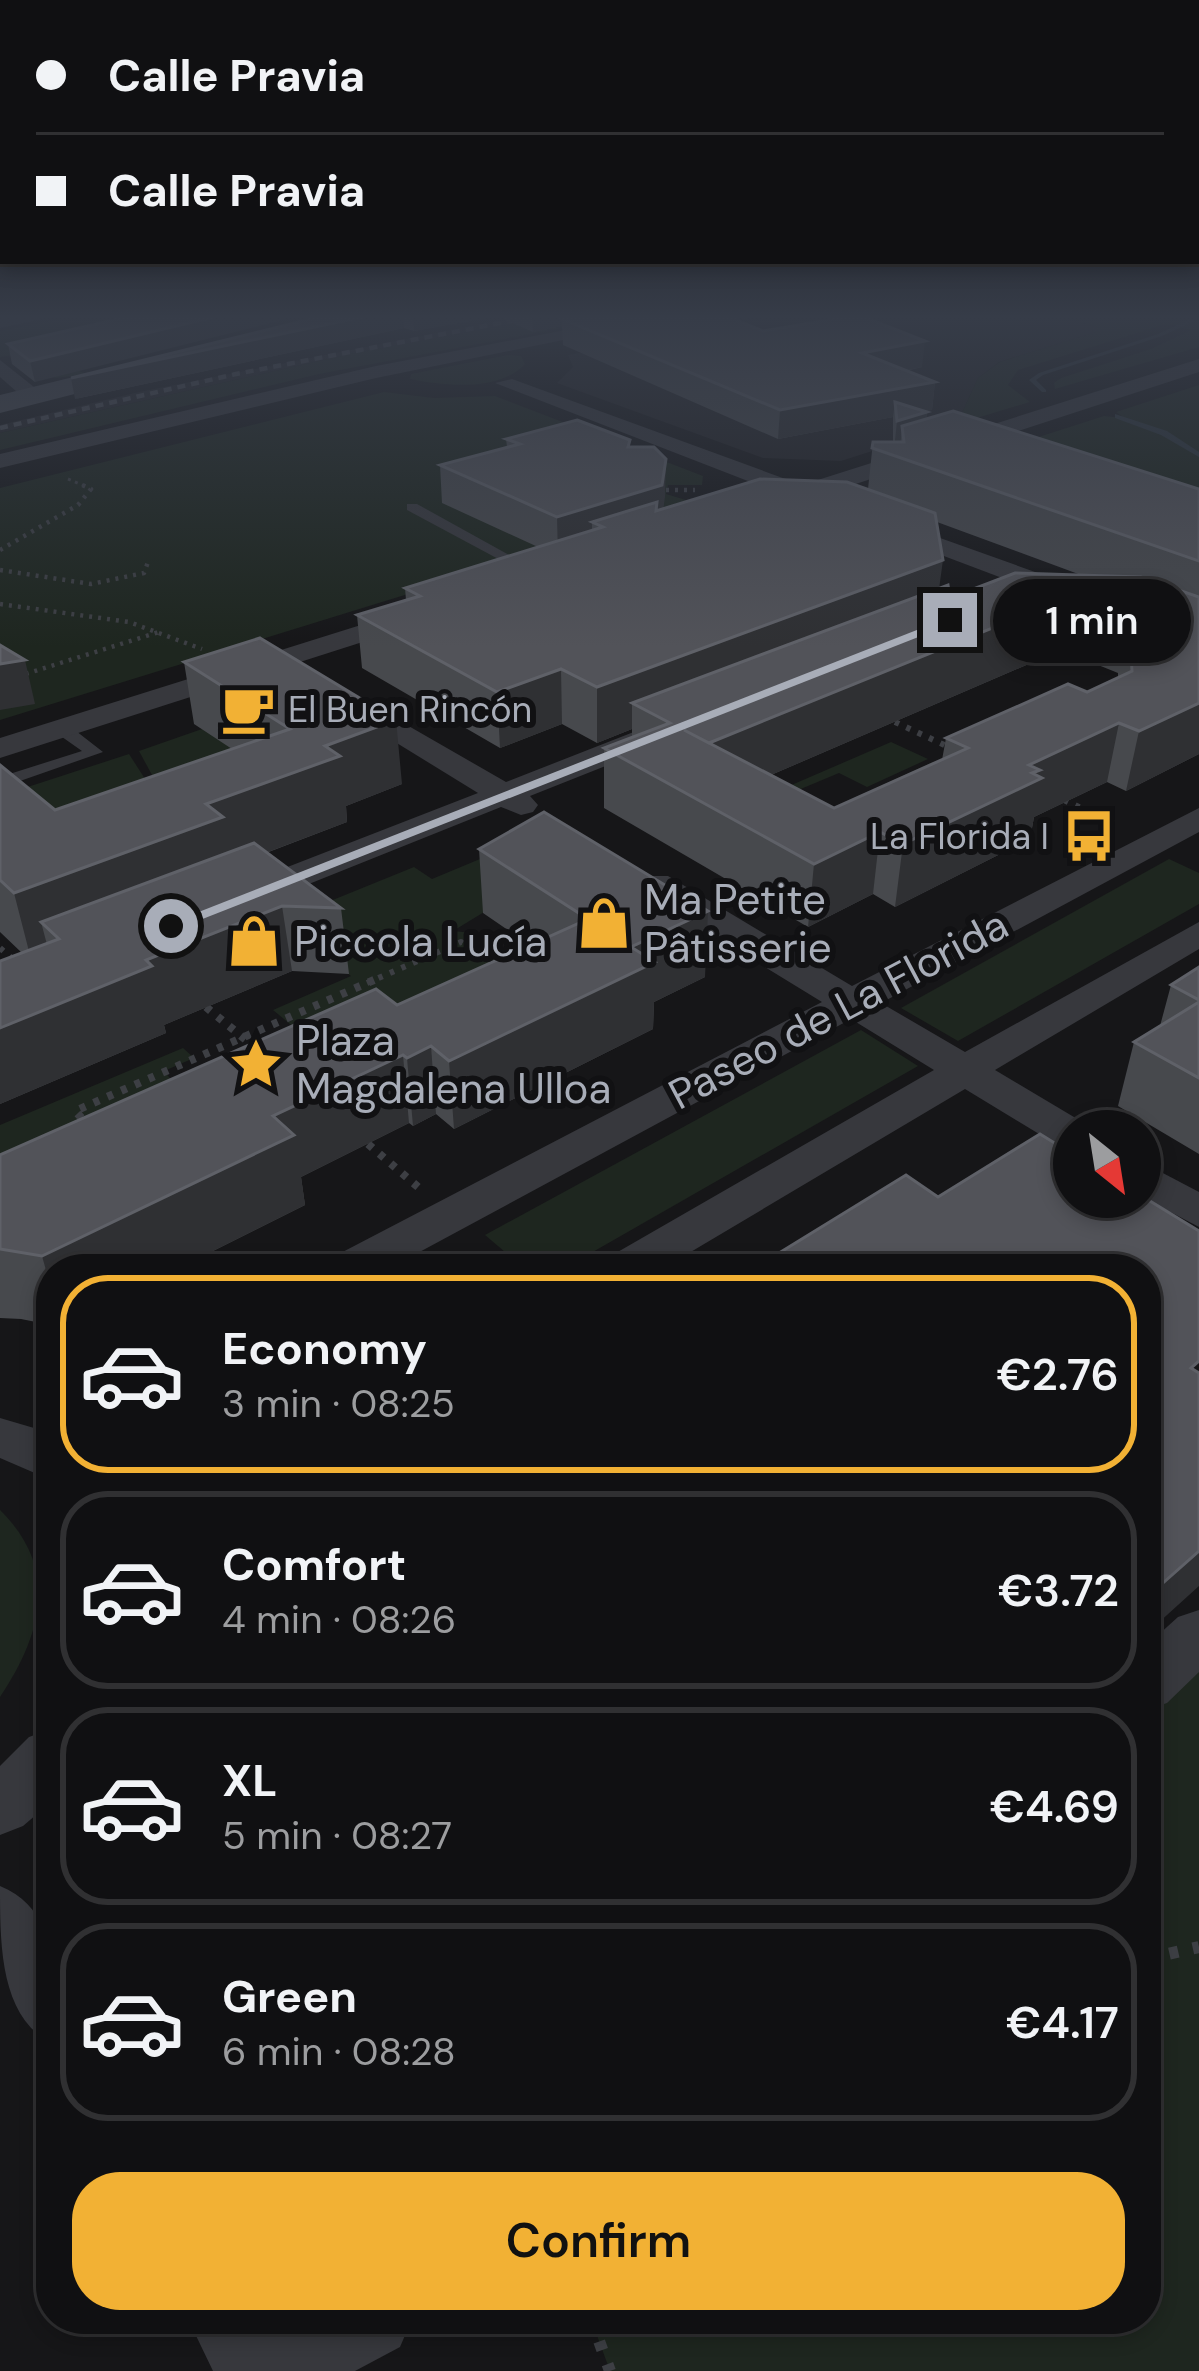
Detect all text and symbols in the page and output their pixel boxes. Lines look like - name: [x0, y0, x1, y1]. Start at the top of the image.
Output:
- text: Calle Pravia: [108, 46, 365, 105]
- text: Calle Pravia: [108, 161, 365, 220]
- callout: 1 min: [992, 578, 1190, 662]
- route end: [923, 593, 977, 647]
- text: 1 min: [1045, 595, 1139, 646]
- cafe icon: El Buen Rincón: [219, 680, 277, 738]
- place label: El Buen Rincón: [288, 686, 532, 733]
- bus stop icon: La Florida I: [1060, 807, 1118, 865]
- place label: La Florida I: [870, 813, 1049, 860]
- place label: Ma Petite Pâtisserie: [644, 872, 832, 975]
- shop icon: Ma Petite Pâtisserie: [575, 894, 633, 952]
- street label: Paseo de La Florida: [659, 897, 1017, 1122]
- route start: [144, 899, 198, 953]
- shop icon: Piccola Lucía: [225, 912, 283, 970]
- place label: Piccola Lucía: [294, 914, 547, 969]
- place label: Plaza Magdalena Ulloa: [296, 1013, 611, 1116]
- place icon: Plaza Magdalena Ulloa: [227, 1035, 285, 1093]
- north arrow: [1053, 1110, 1161, 1218]
- map controls: [1053, 1110, 1161, 1218]
- text: Economy: [222, 1319, 427, 1378]
- icon: car: [78, 1320, 186, 1428]
- text: €2.76: [997, 1345, 1119, 1404]
- text: 3 min · 08:25: [222, 1378, 455, 1429]
- text: Comfort: [222, 1535, 406, 1594]
- icon: car: [78, 1536, 186, 1644]
- text: €3.72: [998, 1561, 1119, 1620]
- text: 4 min · 08:26: [222, 1594, 456, 1645]
- text: XL: [222, 1751, 277, 1810]
- icon: car: [78, 1752, 186, 1860]
- text: €4.69: [990, 1777, 1119, 1836]
- text: 5 min · 08:27: [222, 1810, 452, 1861]
- text: Green: [222, 1967, 357, 2026]
- icon: car: [78, 1968, 186, 2076]
- text: €4.17: [1006, 1993, 1119, 2052]
- text: 6 min · 08:28: [222, 2026, 456, 2077]
- button: Confirm: [72, 2172, 1125, 2310]

